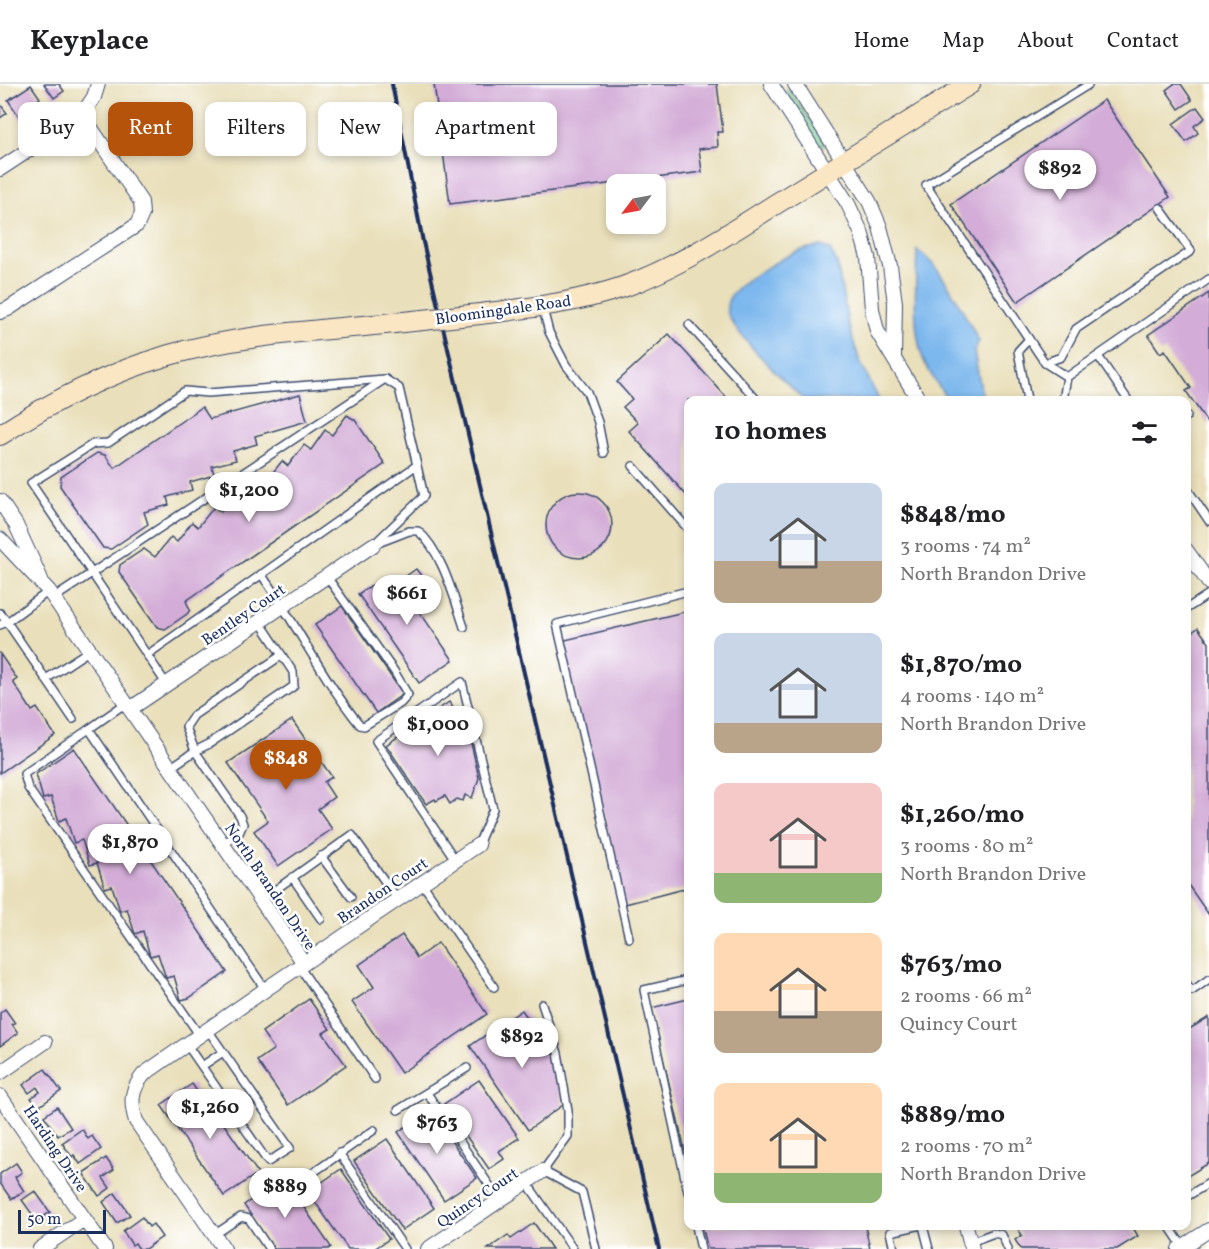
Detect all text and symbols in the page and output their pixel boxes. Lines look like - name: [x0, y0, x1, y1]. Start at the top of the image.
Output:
- text: Keyplace: [30, 22, 149, 61]
- text: Home: [854, 27, 909, 56]
- text: Map: [942, 27, 984, 56]
- text: About: [1017, 27, 1074, 56]
- text: Contact: [1107, 27, 1179, 56]
- chip: Buy: [18, 102, 96, 156]
- chip: Rent: [108, 102, 193, 156]
- chip: Filters: [205, 102, 306, 156]
- chip: New: [318, 102, 402, 156]
- chip: Apartment: [414, 102, 557, 156]
- pin: $892: [1024, 150, 1096, 201]
- text: $892: [1038, 155, 1082, 183]
- north arrow: [606, 174, 666, 234]
- map controls: [606, 174, 666, 234]
- street label: Bloomingdale Road: [434, 291, 573, 331]
- text: 10 homes: [714, 414, 827, 450]
- icon: filters: [1128, 416, 1161, 449]
- pin: $1,200: [200, 472, 298, 523]
- text: $1,200: [219, 477, 279, 505]
- text: $848/mo: [900, 497, 1006, 533]
- icon: home: [762, 507, 834, 579]
- text: 3 rooms · 74 m²: [900, 533, 1031, 561]
- text: North Brandon Drive: [900, 561, 1086, 589]
- pin: $661: [371, 575, 443, 626]
- street label: Bentley Court: [198, 579, 291, 652]
- text: $661: [386, 580, 428, 608]
- text: $1,870/mo: [900, 647, 1022, 683]
- icon: home: [762, 657, 834, 729]
- text: 4 rooms · 140 m²: [900, 683, 1044, 711]
- pin: $1,000: [389, 706, 487, 757]
- text: $1,000: [407, 711, 469, 739]
- text: North Brandon Drive: [900, 711, 1086, 739]
- pin: $848: [250, 740, 322, 791]
- text: $848: [264, 745, 308, 773]
- text: $1,260/mo: [900, 797, 1024, 833]
- icon: home: [762, 807, 834, 879]
- street label: North Brandon Drive: [219, 819, 320, 955]
- pin: $1,870: [81, 824, 179, 875]
- text: $1,870: [101, 829, 159, 857]
- text: 3 rooms · 80 m²: [900, 833, 1033, 861]
- street label: Brandon Court: [334, 853, 433, 930]
- text: North Brandon Drive: [900, 861, 1086, 889]
- text: $763/mo: [900, 947, 1002, 983]
- icon: home: [762, 957, 834, 1029]
- text: 2 rooms · 66 m²: [900, 983, 1032, 1011]
- text: Quincy Court: [900, 1011, 1017, 1039]
- pin: $892: [486, 1018, 558, 1069]
- text: $892: [500, 1023, 544, 1051]
- pin: $1,260: [161, 1089, 259, 1140]
- text: $1,260: [181, 1094, 239, 1122]
- text: $889/mo: [900, 1097, 1005, 1133]
- street label: Harding Drive: [17, 1101, 92, 1197]
- pin: $763: [401, 1104, 473, 1155]
- icon: home: [762, 1107, 834, 1179]
- text: $763: [416, 1109, 458, 1137]
- text: 2 rooms · 70 m²: [900, 1133, 1033, 1161]
- text: North Brandon Drive: [900, 1161, 1086, 1189]
- street label: Quincy Court: [433, 1163, 524, 1234]
- pin: $889: [249, 1168, 321, 1219]
- text: $889: [263, 1173, 307, 1201]
- scale bar: [18, 1207, 106, 1234]
- text: 50 m: [27, 1209, 61, 1231]

